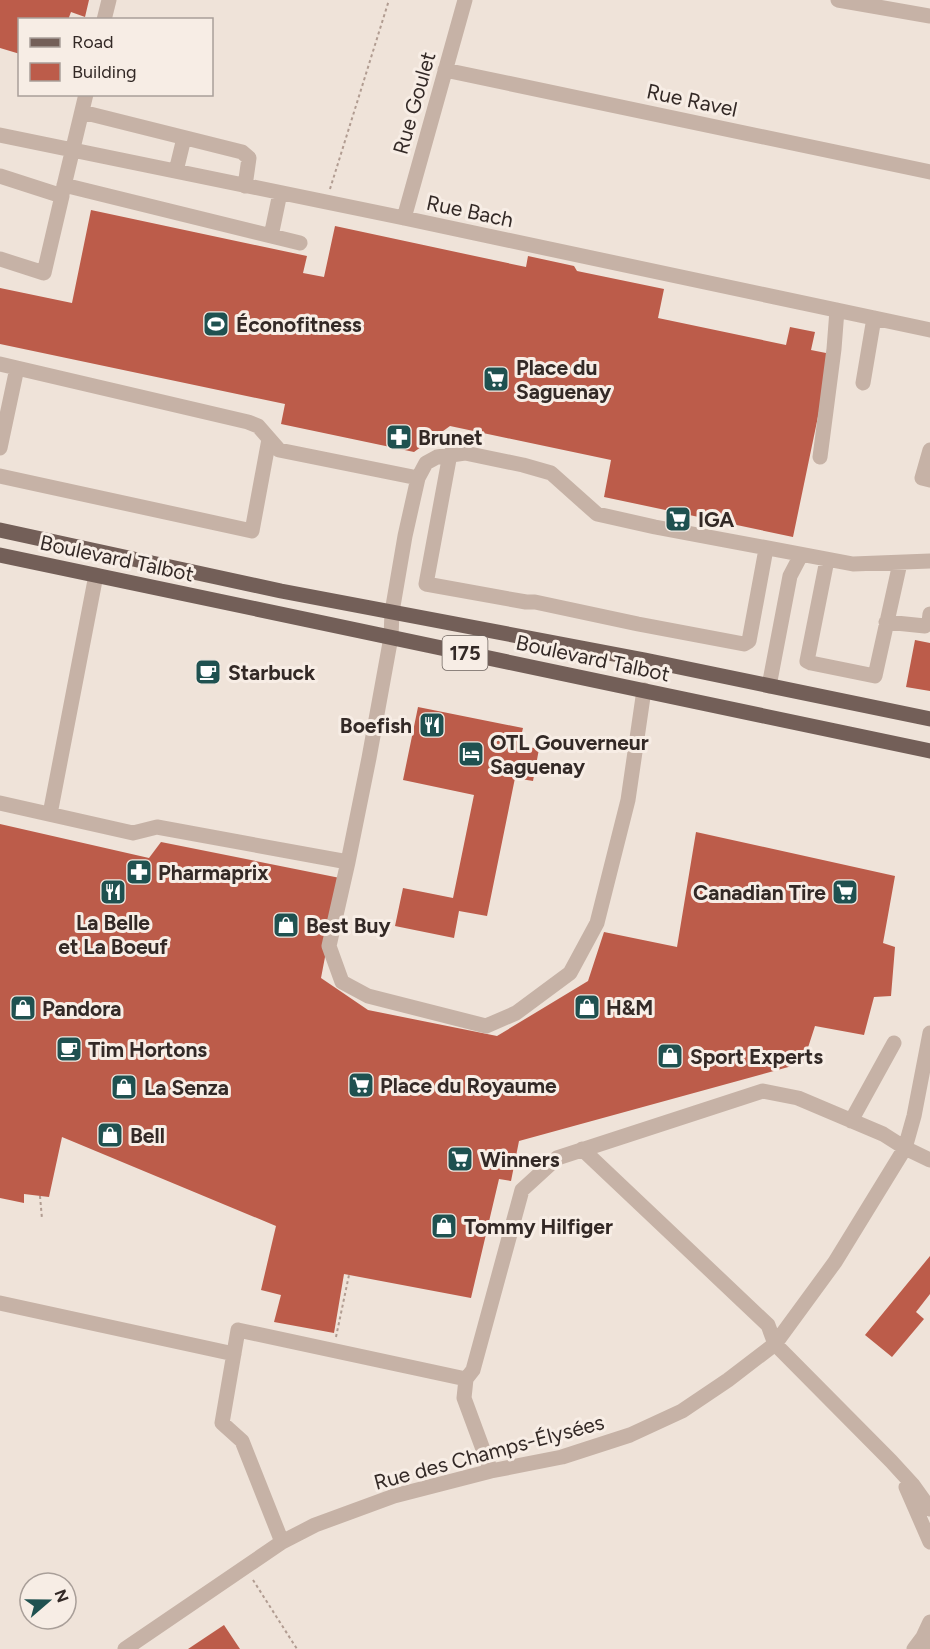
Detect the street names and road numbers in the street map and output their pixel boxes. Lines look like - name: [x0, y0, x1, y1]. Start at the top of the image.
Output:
- street label: Rue Goulet: [387, 49, 441, 157]
- street label: Rue Ravel: [644, 78, 740, 122]
- street label: Rue Bach: [424, 190, 516, 232]
- street label: Boulevard Talbot: [38, 529, 196, 587]
- street label: Boulevard Talbot: [514, 629, 672, 687]
- road number: 175: [442, 636, 488, 670]
- street label: Rue des Champs-Élysées: [371, 1409, 607, 1495]

